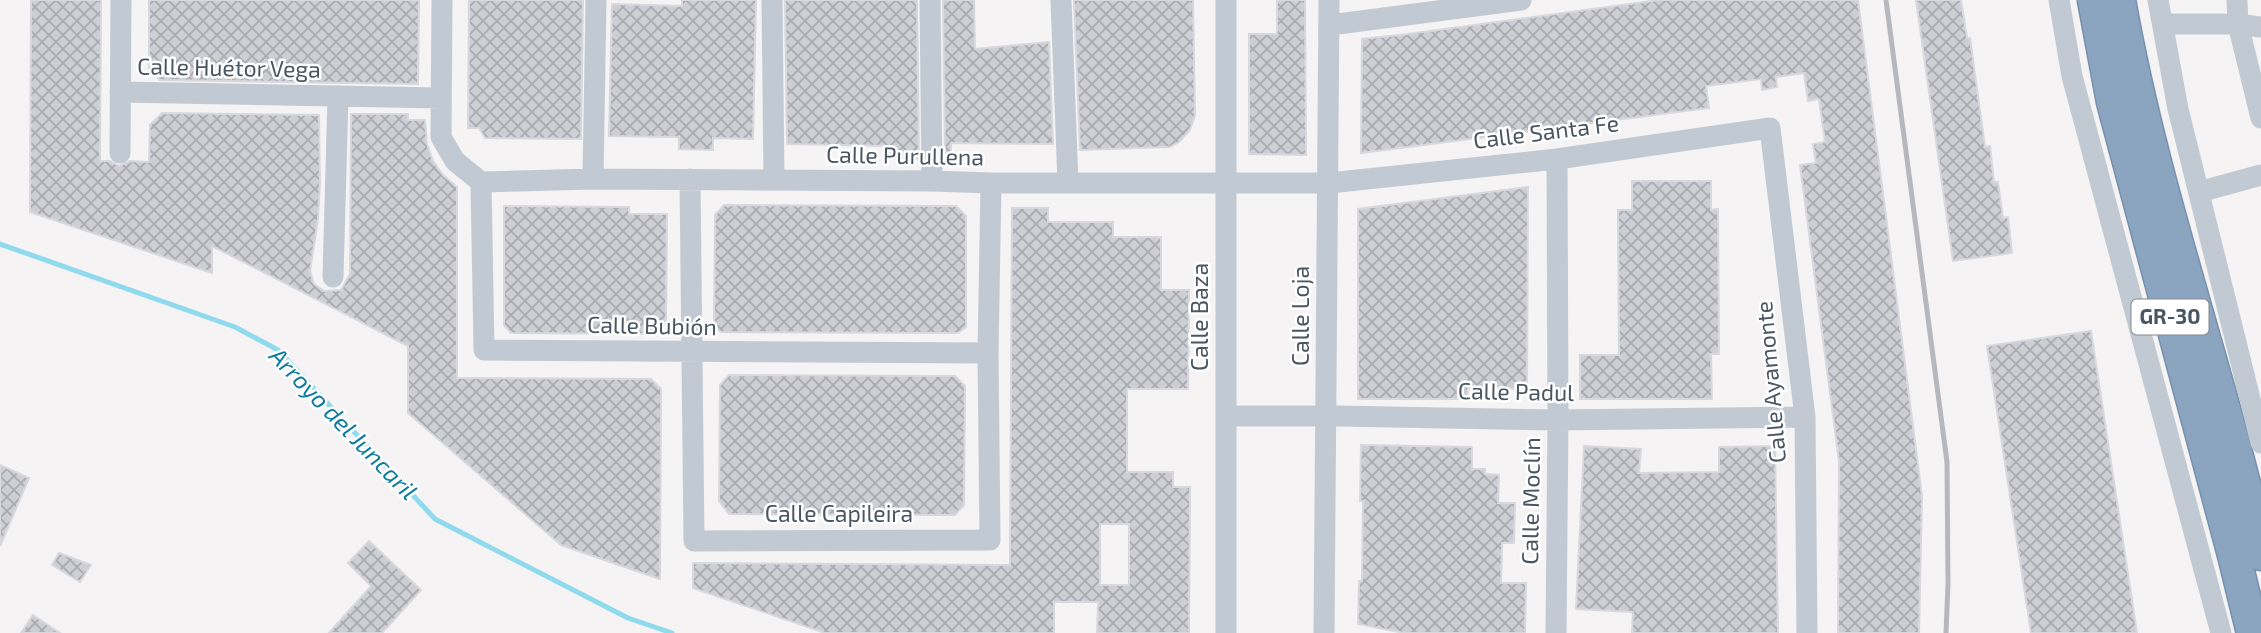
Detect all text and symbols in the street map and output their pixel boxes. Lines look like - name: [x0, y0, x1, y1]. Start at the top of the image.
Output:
- street label: Calle Huétor Vega: [137, 51, 321, 83]
- street label: Calle Santa Fe: [1471, 108, 1620, 154]
- street label: Calle Purullena: [826, 140, 984, 170]
- street label: Calle Baza: [1185, 263, 1213, 371]
- street label: Calle Loja: [1286, 266, 1314, 366]
- street label: Calle Ayamonte: [1749, 300, 1791, 464]
- road number: GR-30: [2132, 300, 2208, 334]
- street label: Calle Bubión: [587, 310, 717, 340]
- water label: Arroyo del Juncaril: [263, 340, 424, 505]
- street label: Calle Padul: [1458, 376, 1574, 406]
- street label: Calle Moclín: [1515, 437, 1545, 565]
- street label: Calle Capileira: [765, 499, 913, 527]

